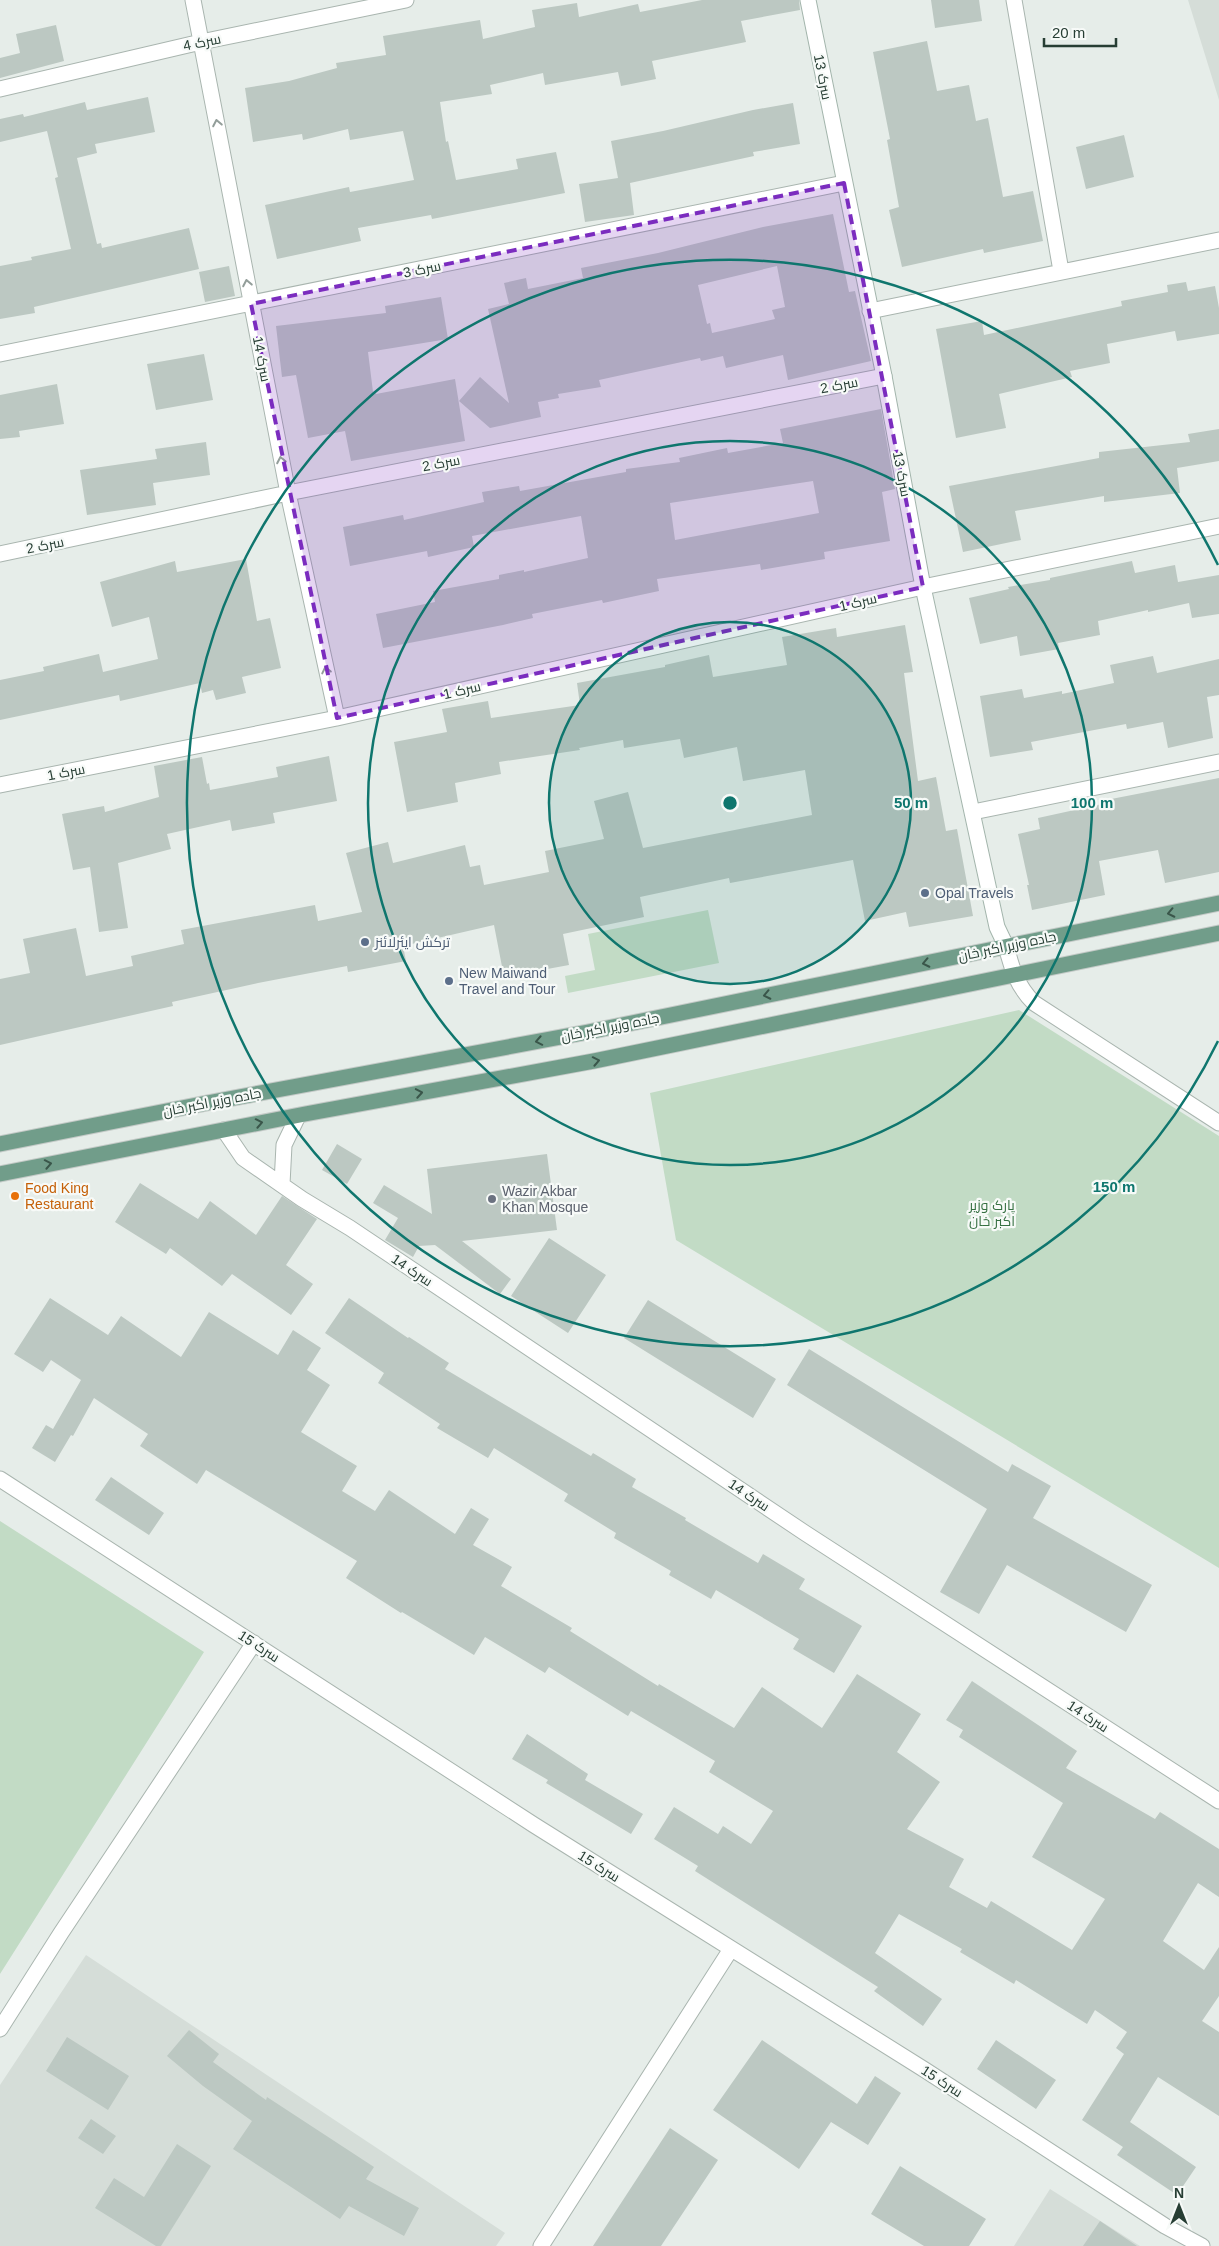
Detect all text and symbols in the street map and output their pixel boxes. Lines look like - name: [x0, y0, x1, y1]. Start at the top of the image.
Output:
- scale bar: [1044, 15, 1116, 47]
- text: 20 m: [1052, 24, 1085, 41]
- street label: سرک 4: [182, 30, 222, 54]
- street label: سرک 13: [811, 53, 835, 101]
- one-way arrow: [212, 119, 222, 128]
- street label: سرک 3: [402, 257, 442, 281]
- one-way arrow: [242, 279, 253, 287]
- street label: سرک 14: [250, 335, 274, 383]
- street label: سرک 2: [819, 374, 859, 396]
- street label: سرک 13: [890, 450, 914, 498]
- street label: سرک 2: [421, 452, 461, 474]
- one-way arrow: [277, 455, 287, 464]
- street label: سرک 2: [25, 533, 65, 557]
- street label: سرک 1: [838, 590, 878, 614]
- one-way arrow: [322, 665, 332, 674]
- street label: سرک 1: [442, 678, 482, 702]
- street label: سرک 1: [46, 761, 86, 783]
- centre of rings: [721, 794, 739, 812]
- text: 50 m: [894, 794, 928, 811]
- text: 100 m: [1071, 794, 1113, 811]
- place label: Opal Travels: [935, 885, 1014, 901]
- marker: Opal Travels: [919, 887, 931, 899]
- one-way arrow: [1167, 907, 1176, 917]
- street label: جاده وزیر اکبر خان: [957, 928, 1057, 964]
- place label: ترکش ایئرلائنز: [374, 934, 450, 950]
- marker: ترکش ایئرلائنز: [359, 936, 371, 948]
- one-way arrow: [922, 957, 931, 968]
- place label: New Maiwand Travel and Tour: [459, 965, 556, 997]
- marker: New Maiwand Travel and Tour: [443, 975, 455, 987]
- one-way arrow: [763, 990, 772, 1000]
- street label: جاده وزیر اکبر خان: [559, 1010, 661, 1044]
- one-way arrow: [535, 1035, 544, 1046]
- one-way arrow: [591, 1056, 600, 1067]
- street label: جاده وزیر اکبر خان: [161, 1085, 263, 1119]
- one-way arrow: [414, 1089, 423, 1099]
- one-way arrow: [254, 1119, 263, 1129]
- one-way arrow: [43, 1160, 52, 1170]
- text: 150 m: [1093, 1178, 1135, 1195]
- place label: Food King Restaurant: [25, 1180, 94, 1212]
- place label: Wazir Akbar Khan Mosque: [502, 1183, 589, 1215]
- marker: Food King Restaurant: [9, 1190, 21, 1202]
- marker: Wazir Akbar Khan Mosque: [486, 1193, 498, 1205]
- park label: پارک وزیر اکبر خان: [968, 1197, 1015, 1229]
- street label: سرک 14: [388, 1251, 436, 1289]
- street label: سرک 14: [725, 1476, 773, 1514]
- street label: سرک 15: [235, 1627, 283, 1665]
- street label: سرک 14: [1064, 1697, 1112, 1735]
- street label: سرک 15: [575, 1847, 623, 1885]
- street label: سرک 15: [918, 2062, 966, 2100]
- north arrow: [1154, 2181, 1204, 2231]
- text: N: [1174, 2185, 1184, 2201]

